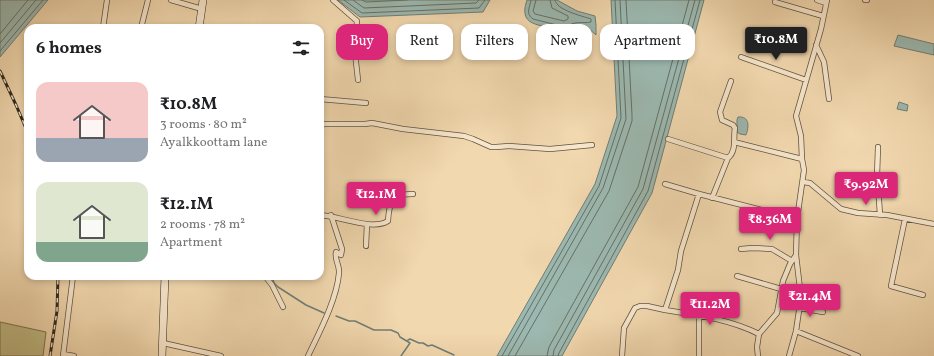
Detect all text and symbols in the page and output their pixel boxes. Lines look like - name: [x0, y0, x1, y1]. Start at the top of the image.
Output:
- chip: Buy: [336, 24, 388, 60]
- chip: Rent: [396, 24, 453, 60]
- chip: Filters: [461, 24, 528, 60]
- chip: New: [536, 24, 592, 60]
- chip: Apartment: [600, 24, 695, 60]
- pin: ₹10.8M: [743, 27, 809, 61]
- text: ₹10.8M: [754, 31, 798, 49]
- text: 6 homes: [36, 37, 102, 60]
- icon: filters: [290, 37, 312, 59]
- text: ₹10.8M: [160, 93, 217, 116]
- icon: home: [68, 98, 116, 146]
- text: 3 rooms · 80 m²: [160, 116, 247, 134]
- text: Ayalkkoottam lane: [160, 134, 267, 152]
- pin: ₹9.92M: [833, 172, 899, 206]
- text: ₹9.92M: [844, 176, 888, 194]
- pin: ₹12.1M: [343, 182, 409, 216]
- text: ₹12.1M: [356, 186, 396, 204]
- text: ₹12.1M: [160, 193, 213, 216]
- icon: home: [68, 198, 116, 246]
- pin: ₹8.36M: [737, 207, 803, 241]
- text: ₹8.36M: [748, 211, 792, 229]
- text: 2 rooms · 78 m²: [160, 216, 245, 234]
- text: Apartment: [160, 234, 223, 252]
- pin: ₹21.4M: [777, 284, 843, 318]
- text: ₹21.4M: [788, 288, 832, 306]
- pin: ₹11.2M: [677, 292, 743, 326]
- text: ₹11.2M: [690, 296, 730, 314]

